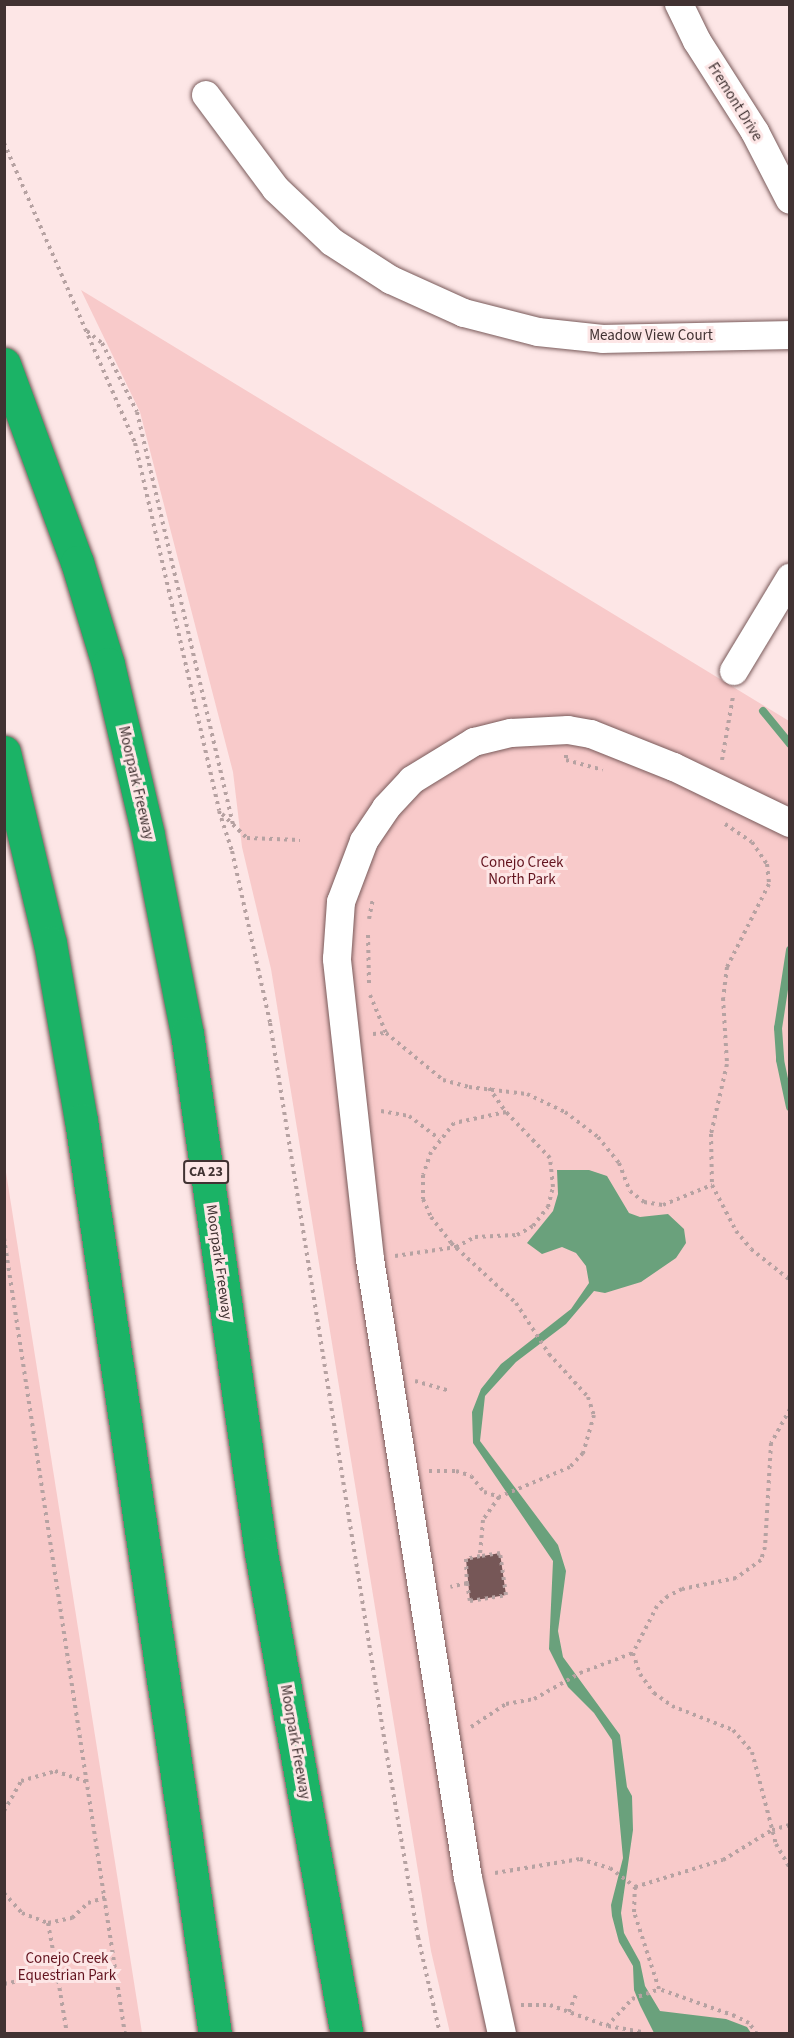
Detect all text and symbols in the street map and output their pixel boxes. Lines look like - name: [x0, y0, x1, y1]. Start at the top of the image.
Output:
- street label: Fremont Drive: [704, 60, 766, 144]
- street label: Meadow View Court: [589, 327, 713, 345]
- street label: Moorpark Freeway: [114, 724, 158, 842]
- park label: Conejo Creek North Park: [480, 853, 564, 888]
- road number: CA 23: [182, 1161, 230, 1183]
- street label: Moorpark Freeway: [202, 1203, 236, 1321]
- street label: Moorpark Freeway: [276, 1683, 314, 1801]
- park label: Conejo Creek Equestrian Park: [18, 1949, 116, 1984]

